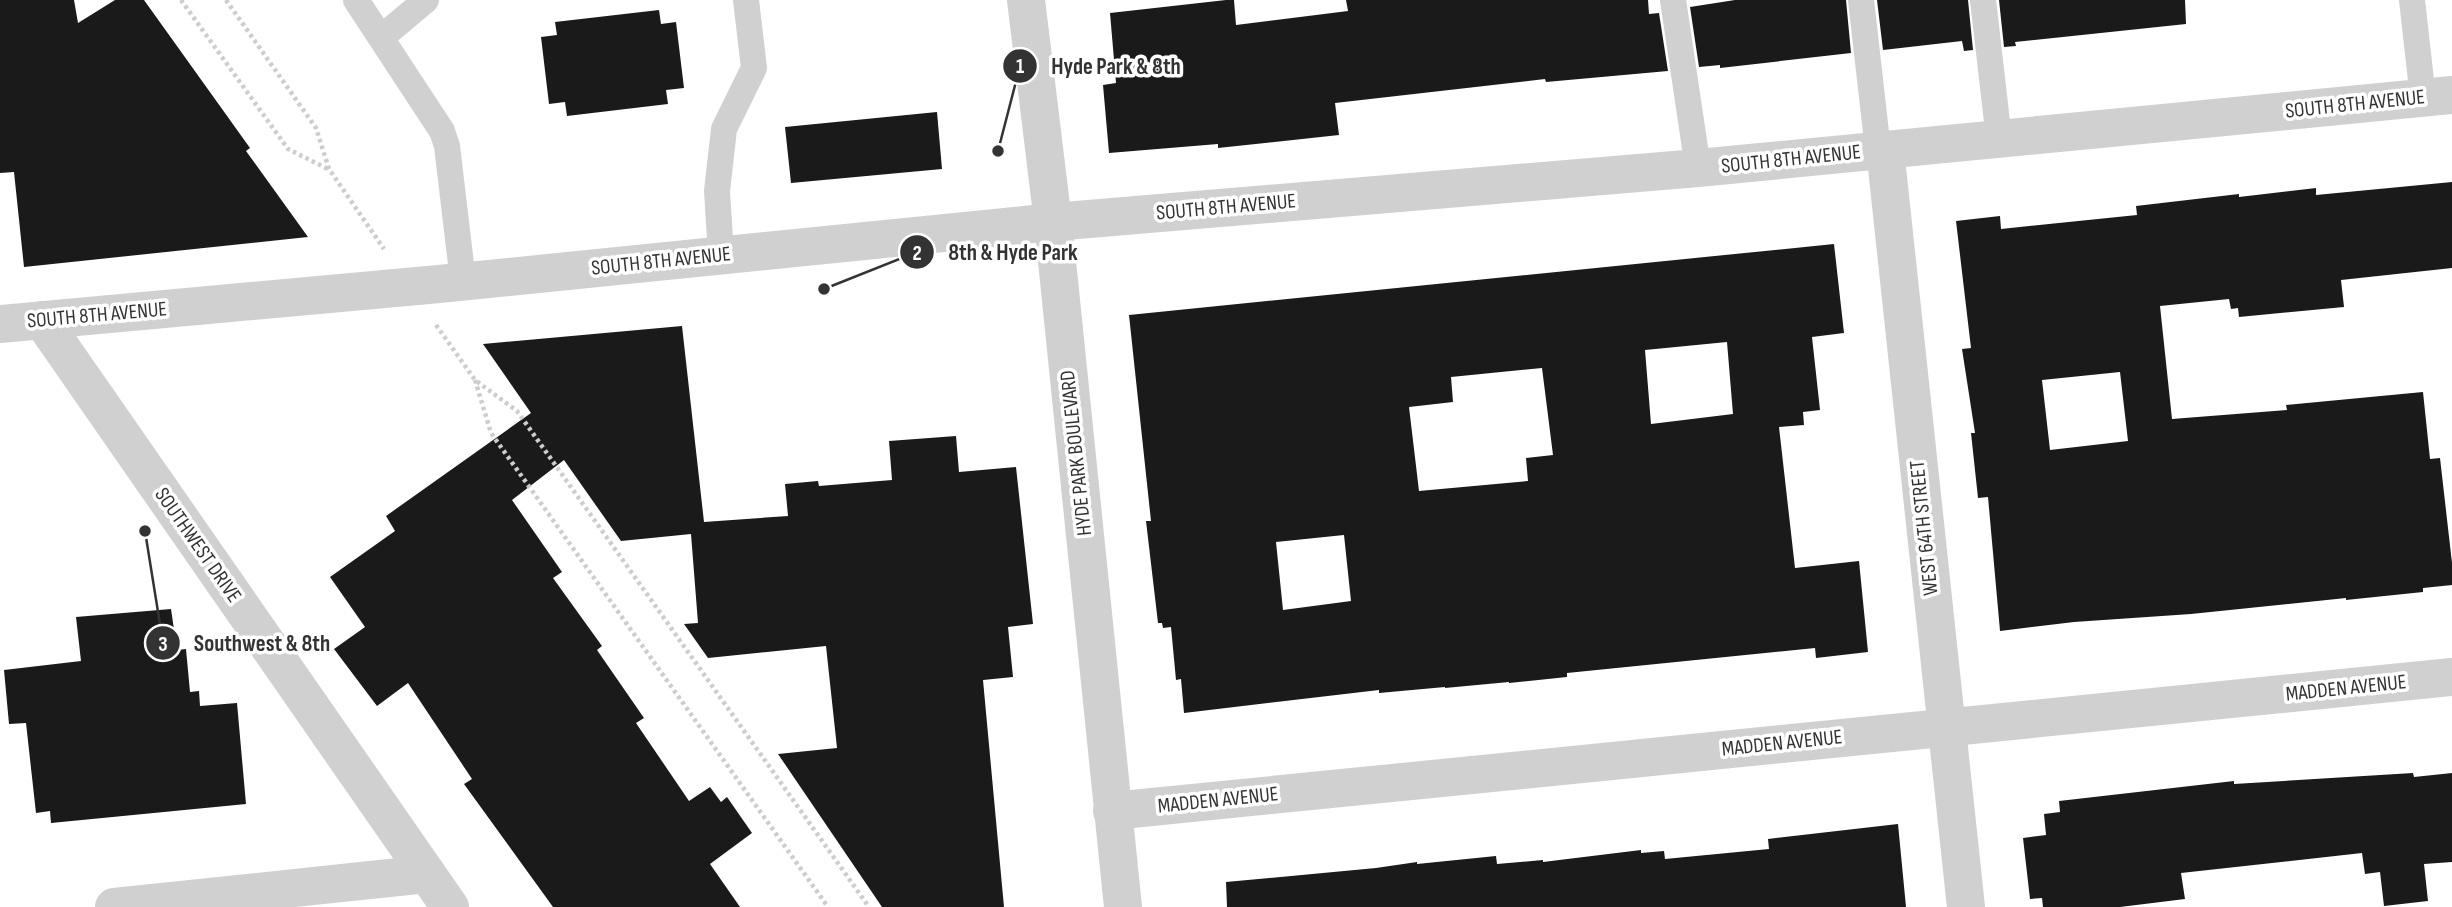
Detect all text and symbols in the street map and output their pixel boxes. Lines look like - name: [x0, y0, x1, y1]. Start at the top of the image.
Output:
- callout: Hyde Park & 8th: [1003, 44, 1195, 88]
- text: Hyde Park & 8th: [1051, 53, 1181, 81]
- text: 1: [1016, 54, 1024, 79]
- street label: SOUTH 8TH AVENUE: [2284, 84, 2426, 124]
- street label: SOUTH 8TH AVENUE: [1720, 139, 1862, 179]
- street label: SOUTH 8TH AVENUE: [1155, 188, 1297, 226]
- callout: 8th & Hyde Park: [899, 230, 1092, 274]
- text: 8th & Hyde Park: [948, 239, 1078, 267]
- street label: SOUTH 8TH AVENUE: [590, 241, 732, 281]
- text: 2: [912, 241, 922, 266]
- street label: SOUTH 8TH AVENUE: [26, 296, 168, 334]
- street label: HYDE PARK BOULEVARD: [1055, 369, 1097, 537]
- street label: WEST 64TH STREET: [1904, 459, 1944, 597]
- street label: SOUTHWEST DRIVE: [149, 483, 247, 607]
- callout: Southwest & 8th: [145, 621, 344, 665]
- text: Southwest & 8th: [194, 630, 330, 658]
- text: 3: [158, 632, 168, 657]
- street label: MADDEN AVENUE: [2284, 669, 2408, 707]
- street label: MADDEN AVENUE: [1720, 724, 1844, 762]
- street label: MADDEN AVENUE: [1156, 781, 1280, 819]

